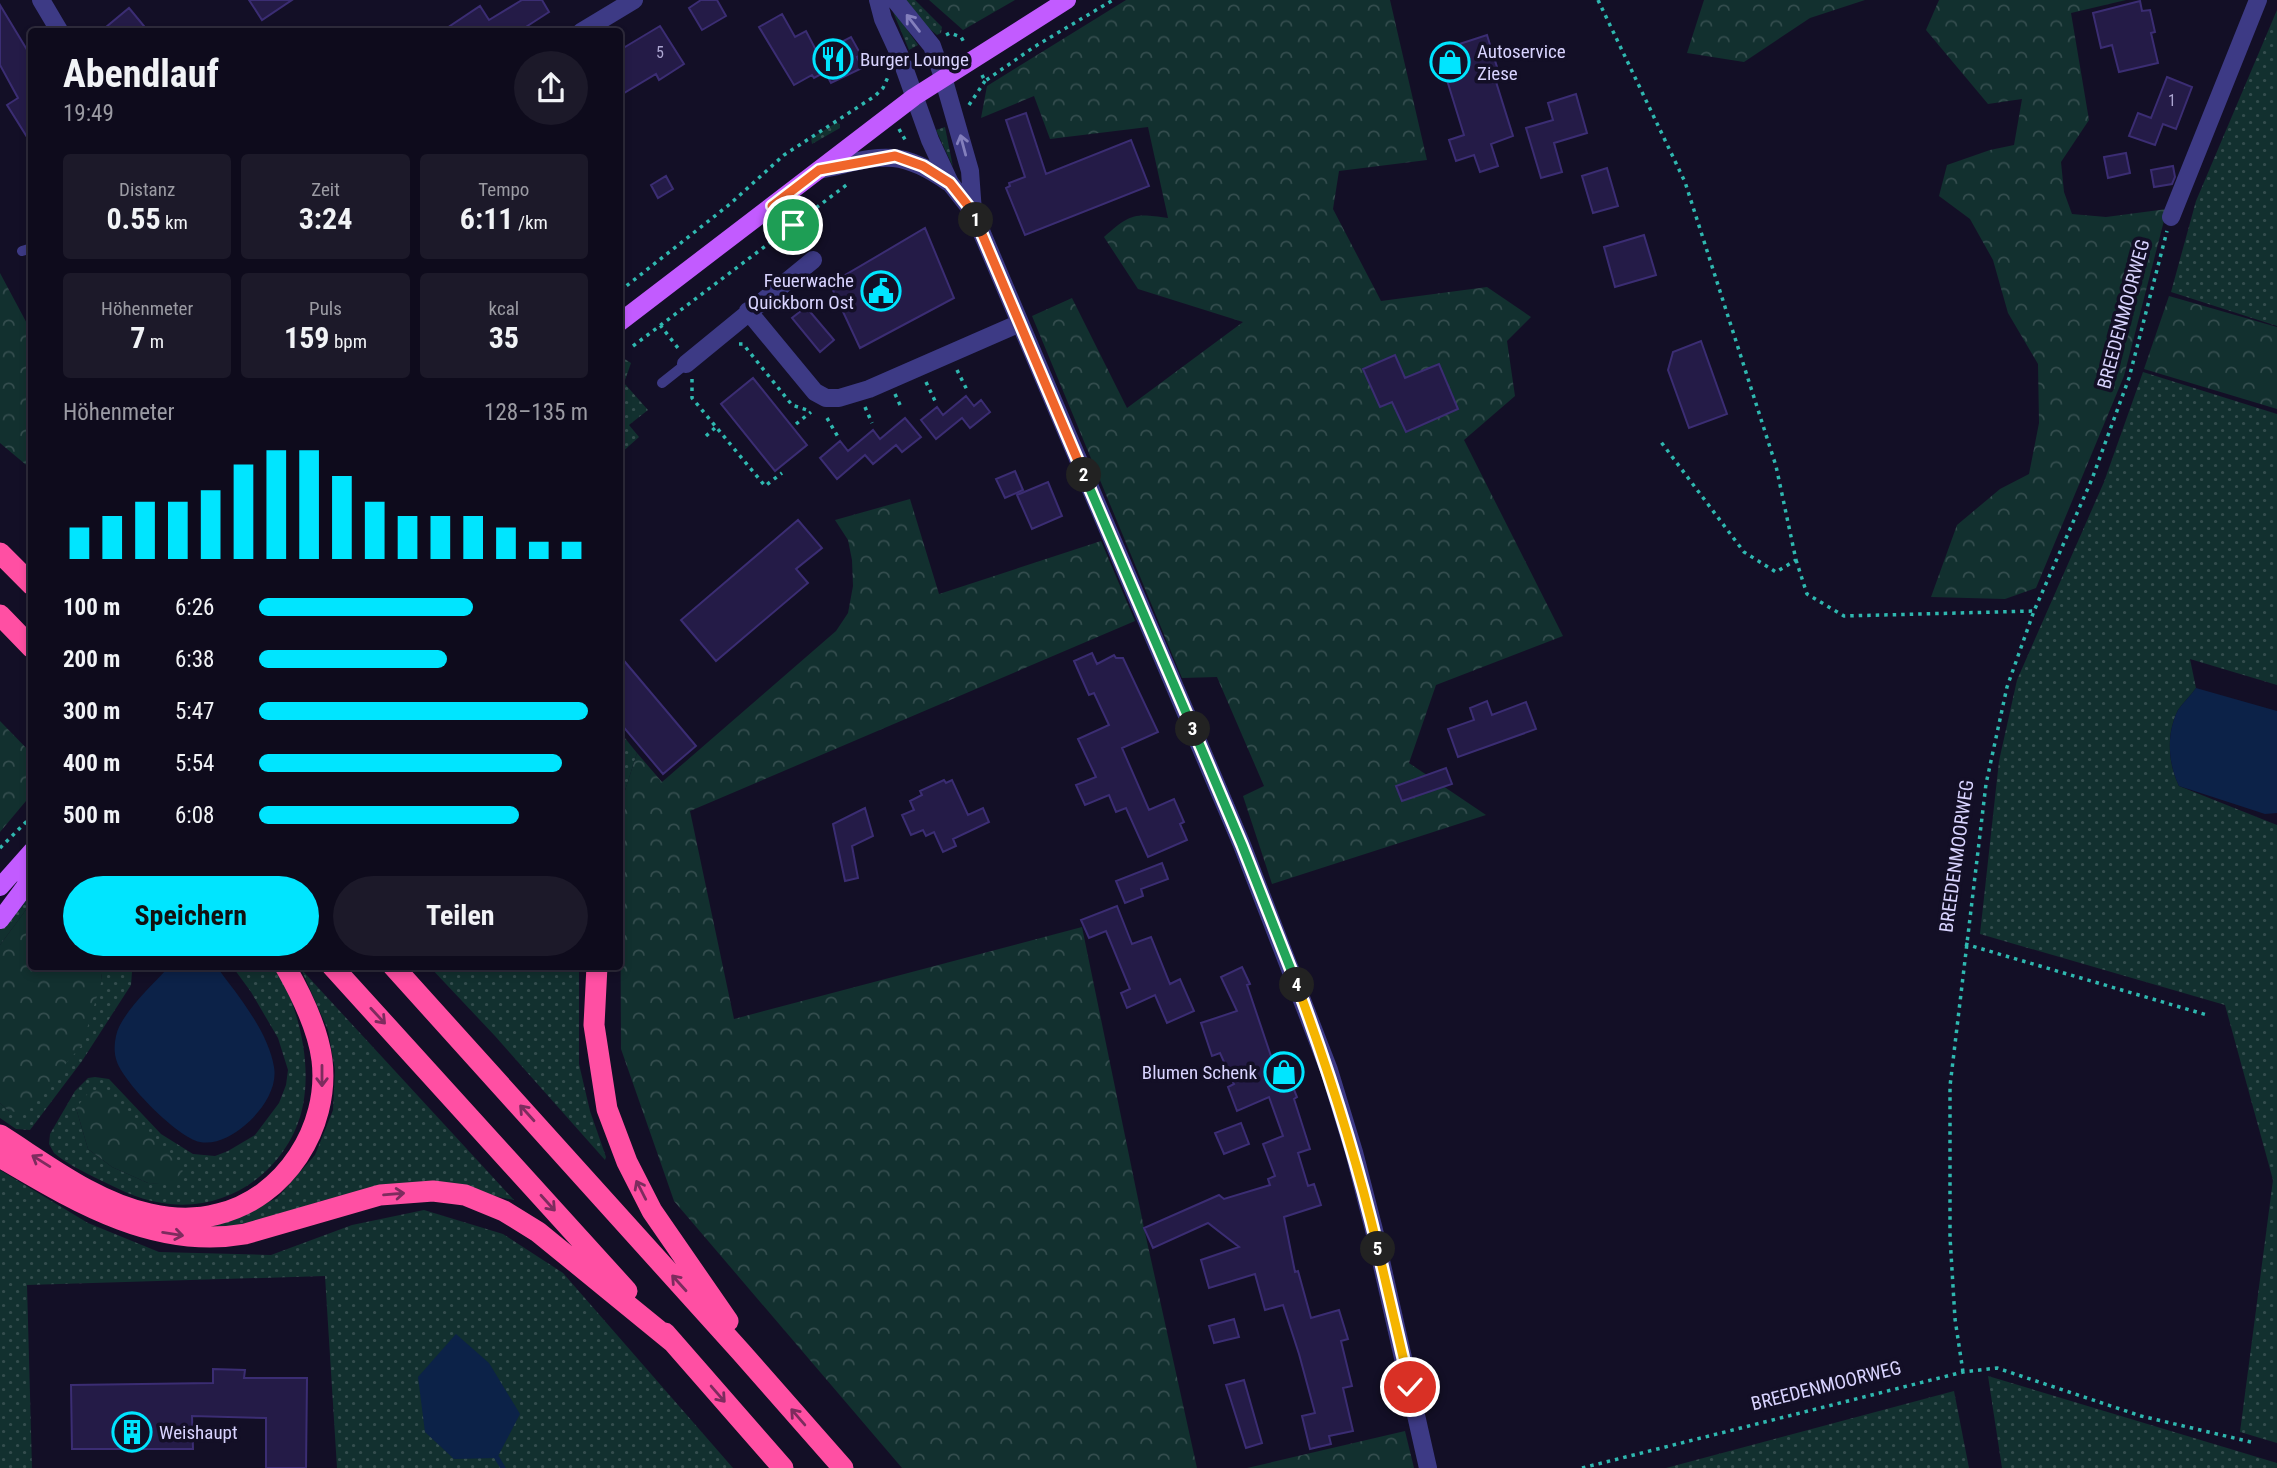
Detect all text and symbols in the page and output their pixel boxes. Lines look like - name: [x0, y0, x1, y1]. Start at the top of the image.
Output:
- one-way arrow: [905, 15, 921, 33]
- restaurant icon: Burger Lounge: [812, 38, 854, 80]
- place label: Autoservice Ziese: [1477, 40, 1566, 85]
- shop icon: Autoservice Ziese: [1429, 41, 1471, 83]
- house number: 5: [656, 43, 664, 62]
- place label: Burger Lounge: [860, 48, 969, 71]
- button: share: [514, 51, 588, 125]
- text: Abendlauf: [63, 52, 219, 96]
- house number: 1: [2168, 91, 2176, 110]
- text: 19:49: [63, 100, 114, 127]
- one-way arrow: [956, 134, 969, 157]
- text: Distanz: [119, 178, 175, 201]
- text: Zeit: [311, 178, 340, 201]
- text: Tempo: [478, 178, 529, 201]
- pin: [763, 195, 823, 255]
- text: 0.55: [106, 201, 161, 236]
- text: 3:24: [299, 201, 352, 236]
- text: 6:11: [460, 201, 514, 236]
- pin: 1: [958, 202, 993, 238]
- icon: arrive: [774, 206, 812, 244]
- text: 1: [971, 208, 980, 231]
- text: km: [161, 211, 188, 234]
- text: /km: [514, 211, 548, 234]
- street label: BREEDENMOORWEG: [2092, 237, 2154, 391]
- place label: Feuerwache Quickborn Ost: [748, 269, 854, 314]
- public building icon: Feuerwache Quickborn Ost: [860, 270, 902, 312]
- text: Höhenmeter: [101, 297, 193, 320]
- text: Puls: [309, 297, 342, 320]
- text: kcal: [489, 297, 519, 320]
- text: 7: [130, 320, 145, 355]
- text: 159: [284, 320, 330, 355]
- text: 35: [489, 320, 519, 355]
- text: m: [145, 330, 164, 353]
- text: bpm: [330, 330, 367, 353]
- text: Höhenmeter: [63, 399, 175, 426]
- text: 128–135 m: [484, 399, 588, 426]
- pin: 2: [1066, 458, 1102, 492]
- text: 2: [1079, 463, 1088, 486]
- text: 100 m: [63, 594, 120, 621]
- text: 6:26: [175, 594, 214, 621]
- text: 200 m: [63, 646, 120, 673]
- text: 6:38: [175, 646, 214, 673]
- text: 300 m: [63, 698, 120, 725]
- text: 5:47: [175, 698, 214, 725]
- pin: 3: [1176, 712, 1210, 746]
- text: 3: [1188, 717, 1197, 740]
- text: 400 m: [63, 750, 120, 777]
- text: 5:54: [175, 750, 214, 777]
- street label: BREEDENMOORWEG: [1934, 778, 1979, 934]
- text: 500 m: [63, 802, 120, 829]
- text: 6:08: [175, 802, 214, 829]
- button: Speichern: [63, 876, 319, 956]
- button: Teilen: [333, 876, 588, 956]
- pin: 4: [1280, 968, 1314, 1002]
- text: 4: [1292, 973, 1301, 996]
- one-way arrow: [370, 1007, 387, 1024]
- shop icon: Blumen Schenk: [1263, 1051, 1305, 1093]
- place label: Blumen Schenk: [1142, 1061, 1257, 1084]
- one-way arrow: [315, 1064, 329, 1087]
- one-way arrow: [519, 1105, 536, 1122]
- one-way arrow: [32, 1153, 51, 1168]
- one-way arrow: [634, 1180, 648, 1201]
- one-way arrow: [382, 1187, 405, 1200]
- one-way arrow: [539, 1194, 556, 1211]
- one-way arrow: [161, 1228, 184, 1241]
- pin: 5: [1360, 1232, 1396, 1266]
- text: 5: [1373, 1237, 1382, 1260]
- one-way arrow: [671, 1274, 687, 1292]
- street label: BREEDENMOORWEG: [1749, 1356, 1904, 1415]
- pin: [1380, 1357, 1440, 1417]
- icon: check: [1391, 1368, 1429, 1406]
- one-way arrow: [710, 1385, 726, 1403]
- one-way arrow: [790, 1408, 806, 1426]
- building icon: Weishaupt: [111, 1411, 153, 1453]
- place label: Weishaupt: [159, 1421, 238, 1444]

